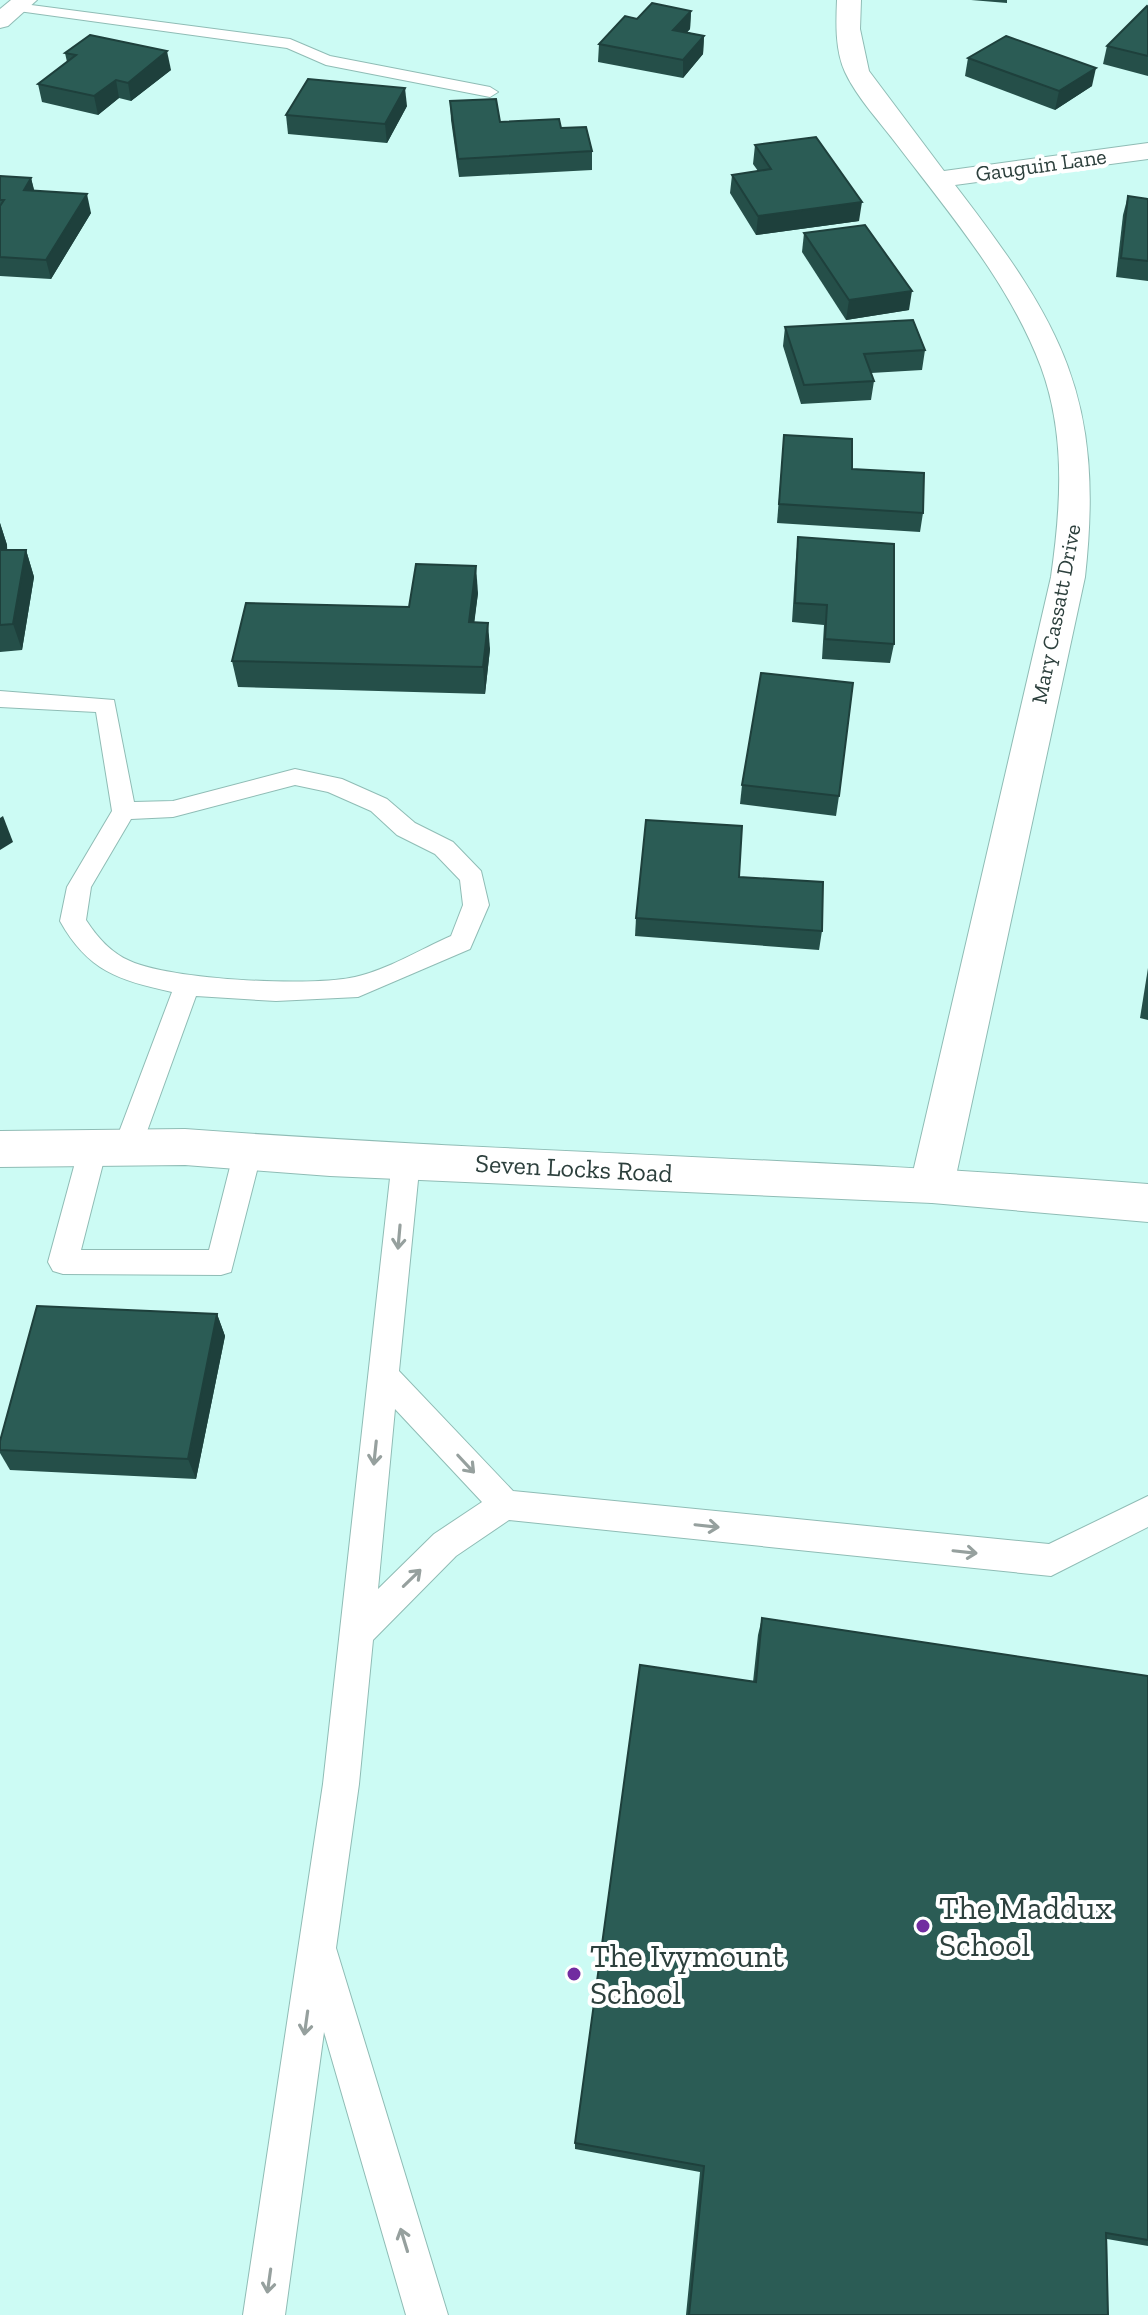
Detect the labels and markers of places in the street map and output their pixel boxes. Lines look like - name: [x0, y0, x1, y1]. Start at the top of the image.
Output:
- place label: The Maddux School: [939, 1889, 1112, 1964]
- marker: The Maddux School: [914, 1917, 932, 1935]
- place label: The Ivymount School: [590, 1937, 784, 2012]
- marker: The Ivymount School: [565, 1965, 583, 1983]

